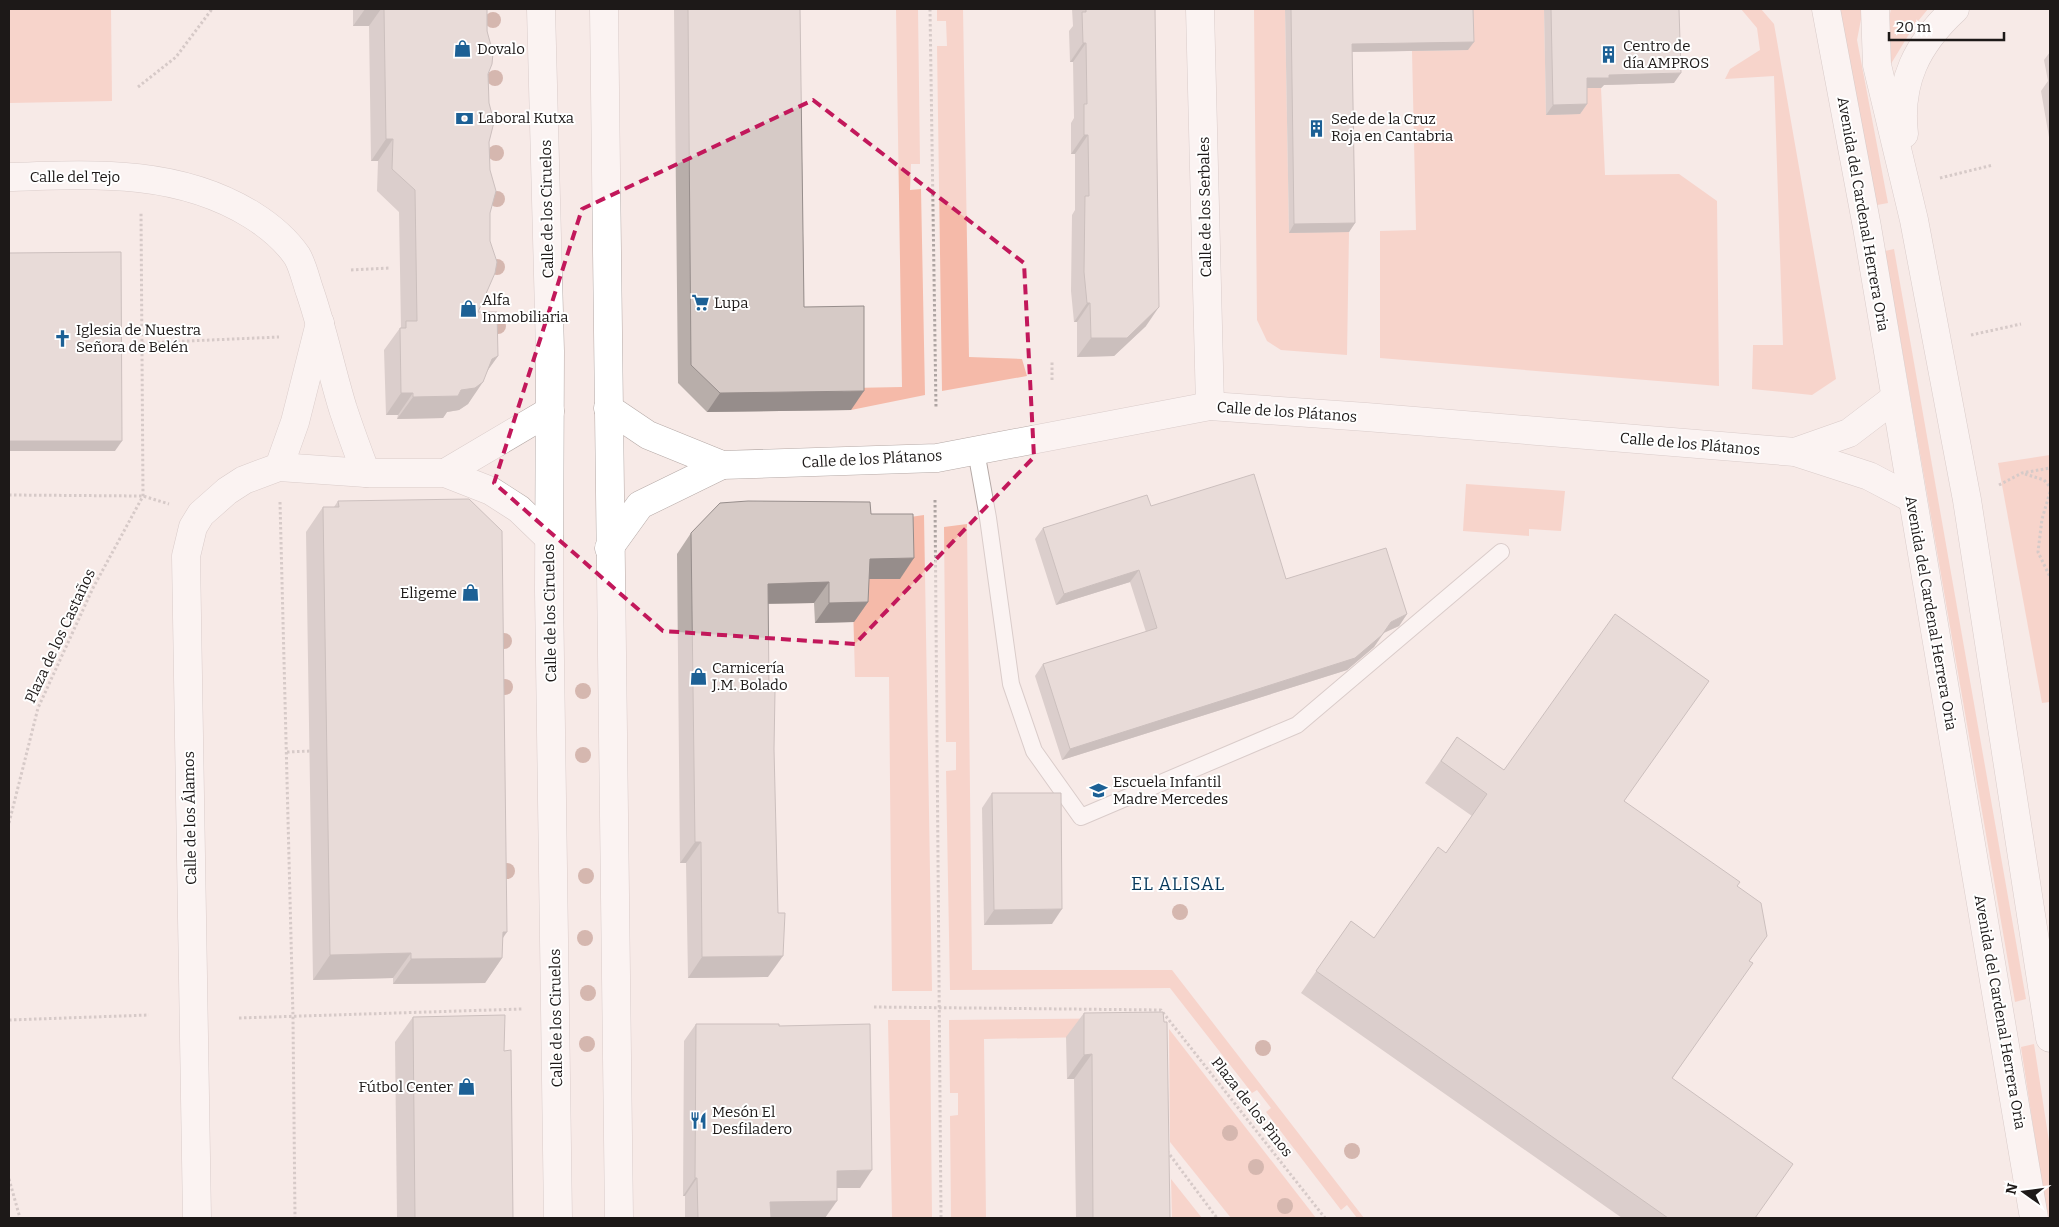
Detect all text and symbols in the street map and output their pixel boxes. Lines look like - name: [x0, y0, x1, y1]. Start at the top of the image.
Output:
- scale bar: [1889, 10, 2004, 42]
- text: 20 m: [1896, 18, 1932, 36]
- place label: Centro de día AMPROS: [1623, 37, 1709, 72]
- shop icon: Dovalo: [453, 39, 473, 59]
- place label: Dovalo: [477, 40, 525, 58]
- building icon: Centro de día AMPROS: [1599, 45, 1619, 65]
- street label: Avenida del Cardenal Herrera Oria: [1833, 95, 1893, 333]
- bank icon: Laboral Kutxa: [454, 108, 474, 128]
- place label: Laboral Kutxa: [478, 109, 574, 127]
- place label: Sede de la Cruz Roja en Cantabria: [1331, 110, 1453, 145]
- building icon: Sede de la Cruz Roja en Cantabria: [1307, 118, 1327, 138]
- street label: Calle de los Serbales: [1195, 137, 1215, 277]
- street label: Calle de los Ciruelos: [537, 140, 557, 278]
- street label: Calle del Tejo: [30, 168, 120, 186]
- place label: Alfa Inmobiliaria: [482, 291, 569, 326]
- supermarket icon: Lupa: [690, 293, 710, 313]
- place label: Lupa: [714, 294, 748, 312]
- shop icon: Alfa Inmobiliaria: [458, 299, 478, 319]
- place label: Iglesia de Nuestra Señora de Belén: [76, 321, 201, 356]
- church icon: Iglesia de Nuestra Señora de Belén: [52, 329, 72, 349]
- street label: Calle de los Plátanos: [1216, 398, 1358, 426]
- street label: Calle de los Plátanos: [1619, 429, 1761, 459]
- street label: Calle de los Plátanos: [801, 446, 943, 472]
- street label: Avenida del Cardenal Herrera Oria: [1901, 494, 1961, 732]
- street label: Calle de los Ciruelos: [540, 544, 560, 682]
- street label: Plaza de los Castaños: [21, 566, 99, 706]
- shop icon: Eligeme: [461, 583, 481, 603]
- place label: Eligeme: [400, 584, 457, 602]
- place label: Carnicería J.M. Bolado: [711, 659, 788, 694]
- shop icon: Carnicería J.M. Bolado: [688, 667, 708, 687]
- street label: Calle de los Álamos: [180, 751, 200, 885]
- place label: Escuela Infantil Madre Mercedes: [1113, 773, 1228, 808]
- school or university icon: Escuela Infantil Madre Mercedes: [1089, 781, 1109, 801]
- district label: EL ALISAL: [1131, 873, 1225, 895]
- street label: Avenida del Cardenal Herrera Oria: [1970, 893, 2030, 1131]
- street label: Calle de los Ciruelos: [546, 949, 566, 1087]
- street label: Plaza de los Pinos: [1208, 1054, 1296, 1160]
- shop icon: Fútbol Center: [457, 1077, 477, 1097]
- place label: Fútbol Center: [358, 1078, 453, 1096]
- place label: Mesón El Desfiladero: [712, 1103, 792, 1138]
- restaurant icon: Mesón El Desfiladero: [688, 1111, 708, 1131]
- north arrow: [1999, 1167, 2049, 1217]
- text: N: [2002, 1181, 2021, 1196]

